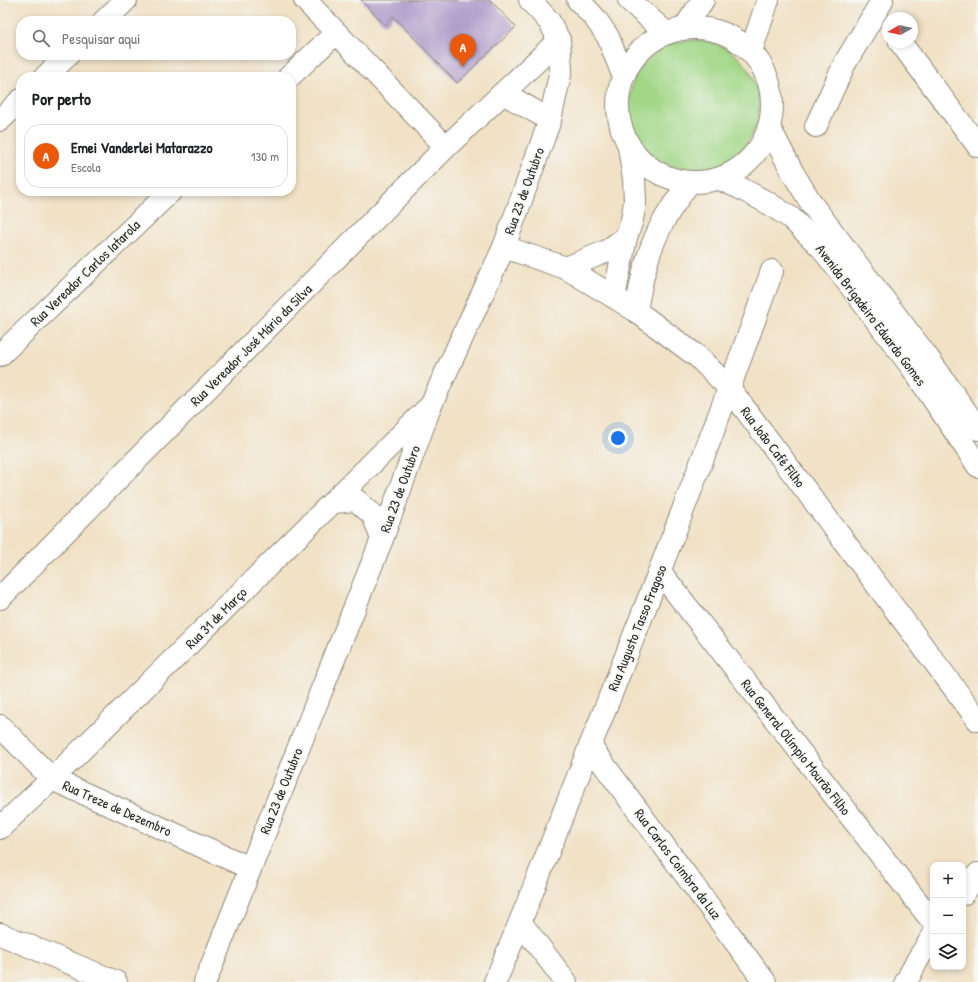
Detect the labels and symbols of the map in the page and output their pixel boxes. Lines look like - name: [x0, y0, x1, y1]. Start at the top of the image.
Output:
- north arrow: [882, 12, 918, 48]
- pin: A: [450, 34, 476, 67]
- street label: Rua 23 de Outubro: [499, 144, 548, 237]
- street label: Rua Vereador Carlos Iatarola: [25, 215, 144, 330]
- street label: Avenida Brigadeiro Eduardo Gomes: [811, 240, 931, 390]
- street label: Rua Vereador José Mário da Silva: [186, 279, 316, 410]
- street label: Rua João Café Filho: [737, 402, 810, 491]
- your location: [608, 428, 628, 448]
- street label: Rua 23 de Outubro: [375, 442, 424, 535]
- street label: Rua Augusto Tasso Fragoso: [602, 561, 672, 694]
- street label: Rua 31 de Março: [181, 582, 251, 653]
- street label: Rua General Olímpio Mourão Filho: [736, 675, 856, 820]
- street label: Rua 23 de Outubro: [255, 744, 307, 837]
- street label: Rua Treze de Dezembro: [60, 775, 175, 840]
- street label: Rua Carlos Coimbra da Luz: [630, 804, 726, 923]

